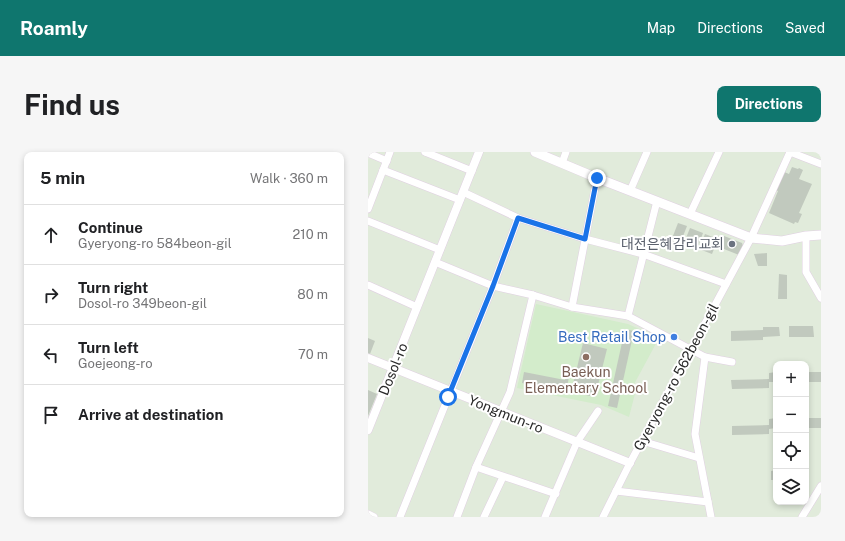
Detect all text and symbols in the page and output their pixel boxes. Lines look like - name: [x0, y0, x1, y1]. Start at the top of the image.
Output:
- text: Roamly: [20, 17, 88, 39]
- text: Map: [647, 20, 675, 36]
- text: Directions: [697, 20, 763, 36]
- text: Saved: [785, 20, 825, 36]
- button: Directions: [717, 86, 821, 122]
- text: Find us: [24, 88, 120, 121]
- text: 5 min: [40, 168, 85, 188]
- route end: [588, 169, 606, 187]
- text: Walk · 360 m: [250, 171, 328, 186]
- text: Continue: [78, 219, 143, 236]
- icon: ahead: [40, 224, 62, 246]
- text: 210 m: [293, 227, 328, 242]
- text: Gyeryong-ro 584beon-gil: [78, 236, 232, 251]
- place label: 대전은혜감리교회: [621, 236, 724, 252]
- marker: 대전은혜감리교회: [727, 239, 737, 249]
- text: Turn right: [78, 279, 148, 296]
- icon: right: [40, 284, 62, 306]
- text: 80 m: [297, 287, 328, 302]
- text: Dosol-ro 349beon-gil: [78, 296, 207, 311]
- street label: Gyeryong-ro 562beon-gil: [630, 301, 722, 453]
- place label: Best Retail Shop: [558, 329, 666, 345]
- marker: Best Retail Shop: [669, 332, 679, 342]
- text: Turn left: [78, 339, 139, 356]
- street label: Dosol-ro: [375, 340, 411, 398]
- icon: left: [40, 344, 62, 366]
- text: 70 m: [298, 347, 328, 362]
- marker: Baekun Elementary School: [581, 352, 591, 362]
- text: Goejeong-ro: [78, 356, 153, 371]
- map controls: [773, 361, 809, 505]
- button: +: [773, 361, 809, 397]
- place label: Baekun Elementary School: [525, 364, 647, 396]
- route start: [439, 388, 457, 406]
- street label: Yongmun-ro: [466, 392, 546, 436]
- button: −: [773, 397, 809, 433]
- icon: arrive: [40, 404, 62, 426]
- text: Arrive at destination: [78, 406, 223, 423]
- button: locate: [773, 433, 809, 469]
- button: layers: [773, 469, 809, 505]

